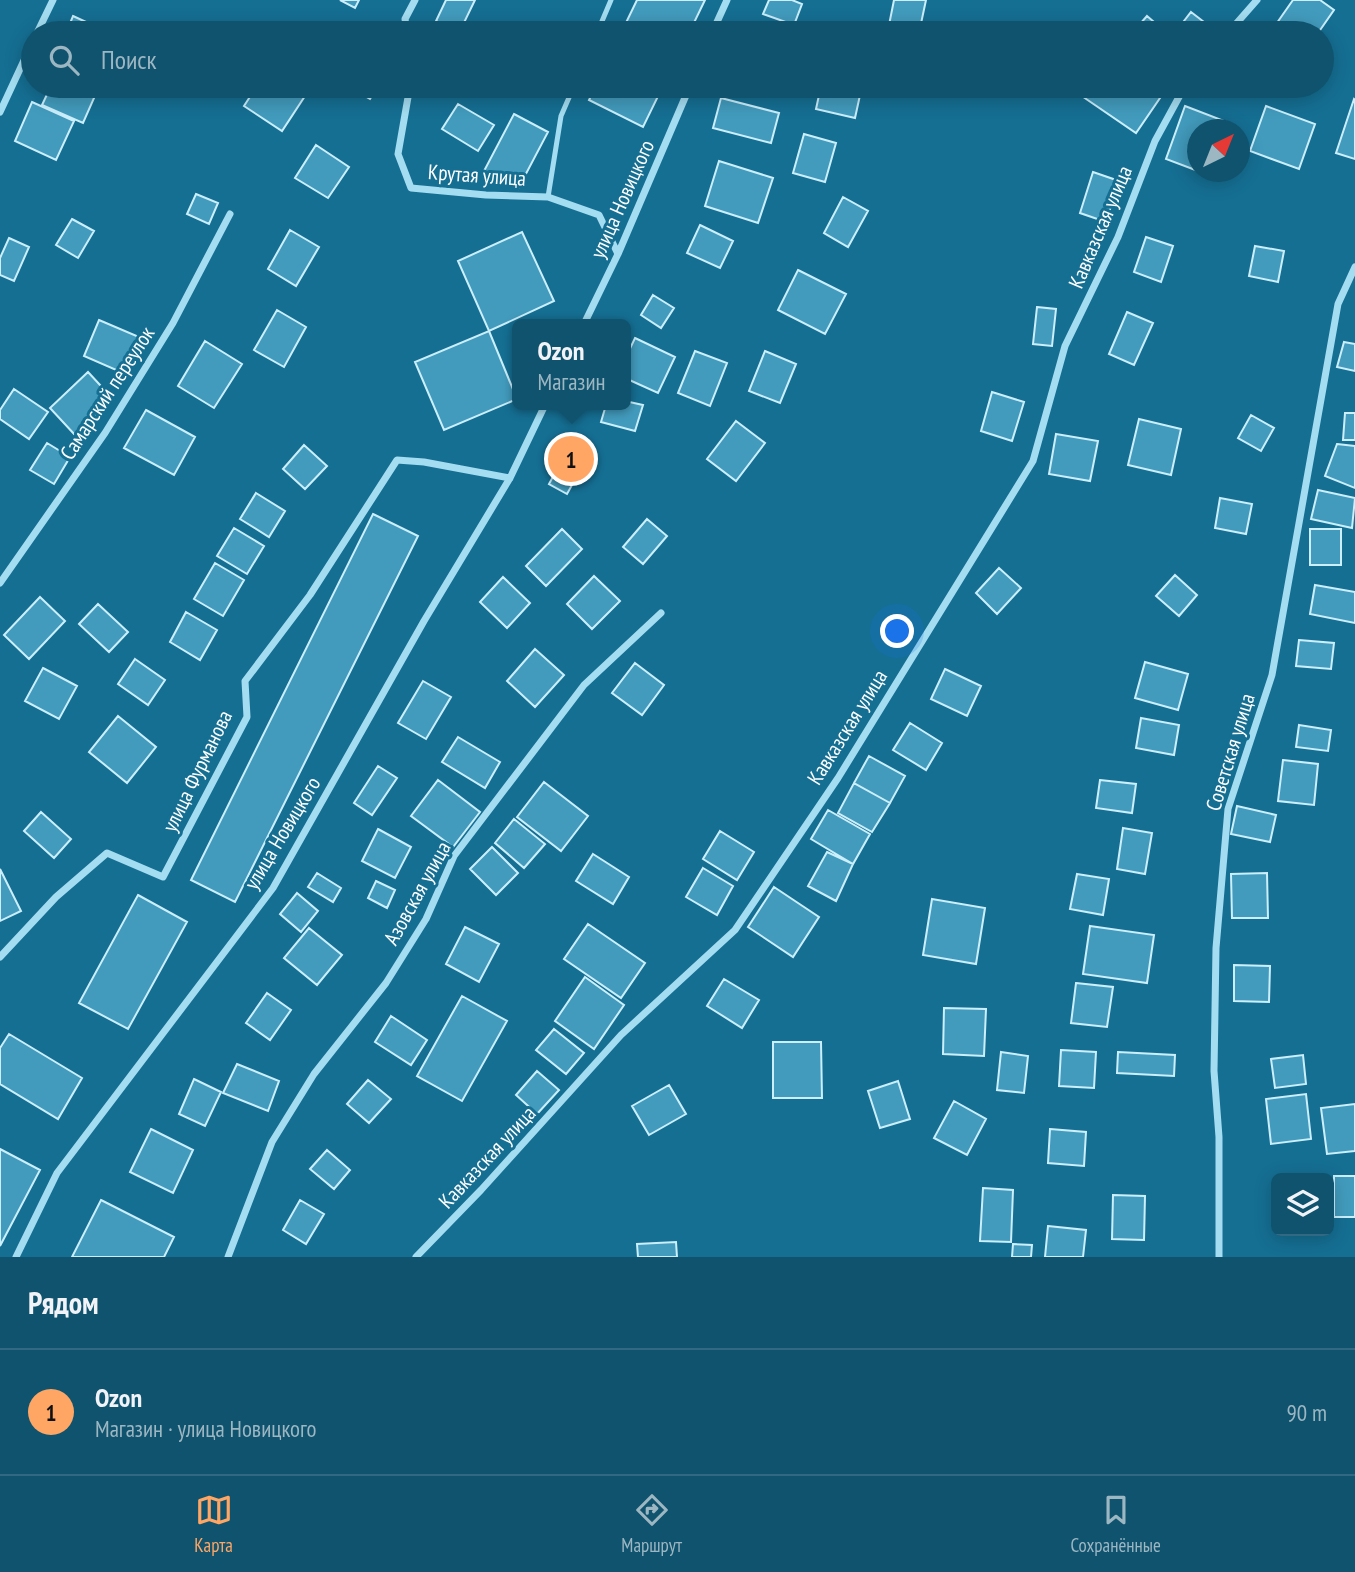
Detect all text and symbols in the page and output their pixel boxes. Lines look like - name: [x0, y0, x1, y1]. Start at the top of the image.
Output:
- search box: [21, 21, 1334, 98]
- icon: search: [45, 41, 83, 79]
- text: Поиск: [101, 43, 157, 76]
- north arrow: [1187, 119, 1250, 182]
- street label: улица Новицкого: [584, 136, 660, 262]
- street label: Крутая улица: [427, 158, 527, 192]
- street label: Кавказская улица: [1062, 162, 1138, 292]
- popup: [512, 319, 631, 410]
- street label: Самарский переулок: [54, 321, 160, 465]
- text: Ozon: [537, 334, 585, 367]
- text: Магазин: [537, 367, 606, 396]
- pin: 1: [548, 433, 594, 485]
- your location: [880, 614, 914, 648]
- street label: Кавказская улица: [801, 664, 893, 790]
- street label: Советская улица: [1199, 690, 1261, 814]
- street label: улица Фурманова: [156, 706, 238, 836]
- street label: улица Новицкого: [238, 772, 326, 894]
- street label: Азовская улица: [377, 836, 457, 950]
- street label: Кавказская улица: [433, 1100, 541, 1214]
- map controls: [1271, 1173, 1334, 1236]
- button: layers: [1271, 1173, 1334, 1236]
- text: Рядом: [28, 1283, 99, 1322]
- text: Ozon: [95, 1381, 142, 1414]
- text: 1: [46, 1398, 57, 1427]
- text: 90 m: [1286, 1398, 1327, 1427]
- text: Магазин · улица Новицкого: [95, 1414, 317, 1443]
- tab: Карта: [194, 1491, 233, 1557]
- tab: Маршрут: [621, 1491, 682, 1557]
- tab: Сохранённые: [1070, 1491, 1161, 1557]

